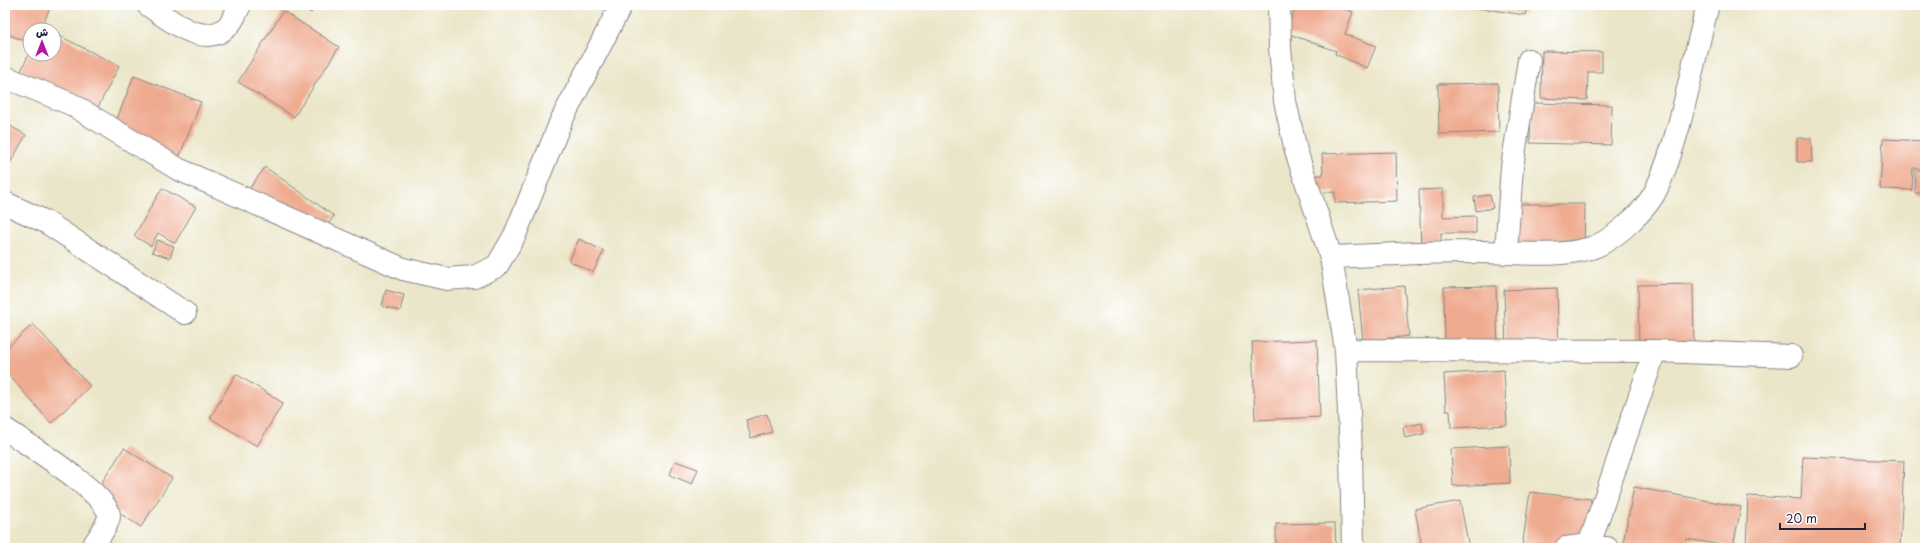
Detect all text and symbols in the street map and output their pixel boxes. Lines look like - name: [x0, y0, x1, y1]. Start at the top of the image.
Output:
- north arrow: [22, 22, 62, 62]
- text: ش: [36, 23, 48, 40]
- scale bar: [1780, 505, 1865, 531]
- text: 20 m: [1786, 509, 1817, 527]

